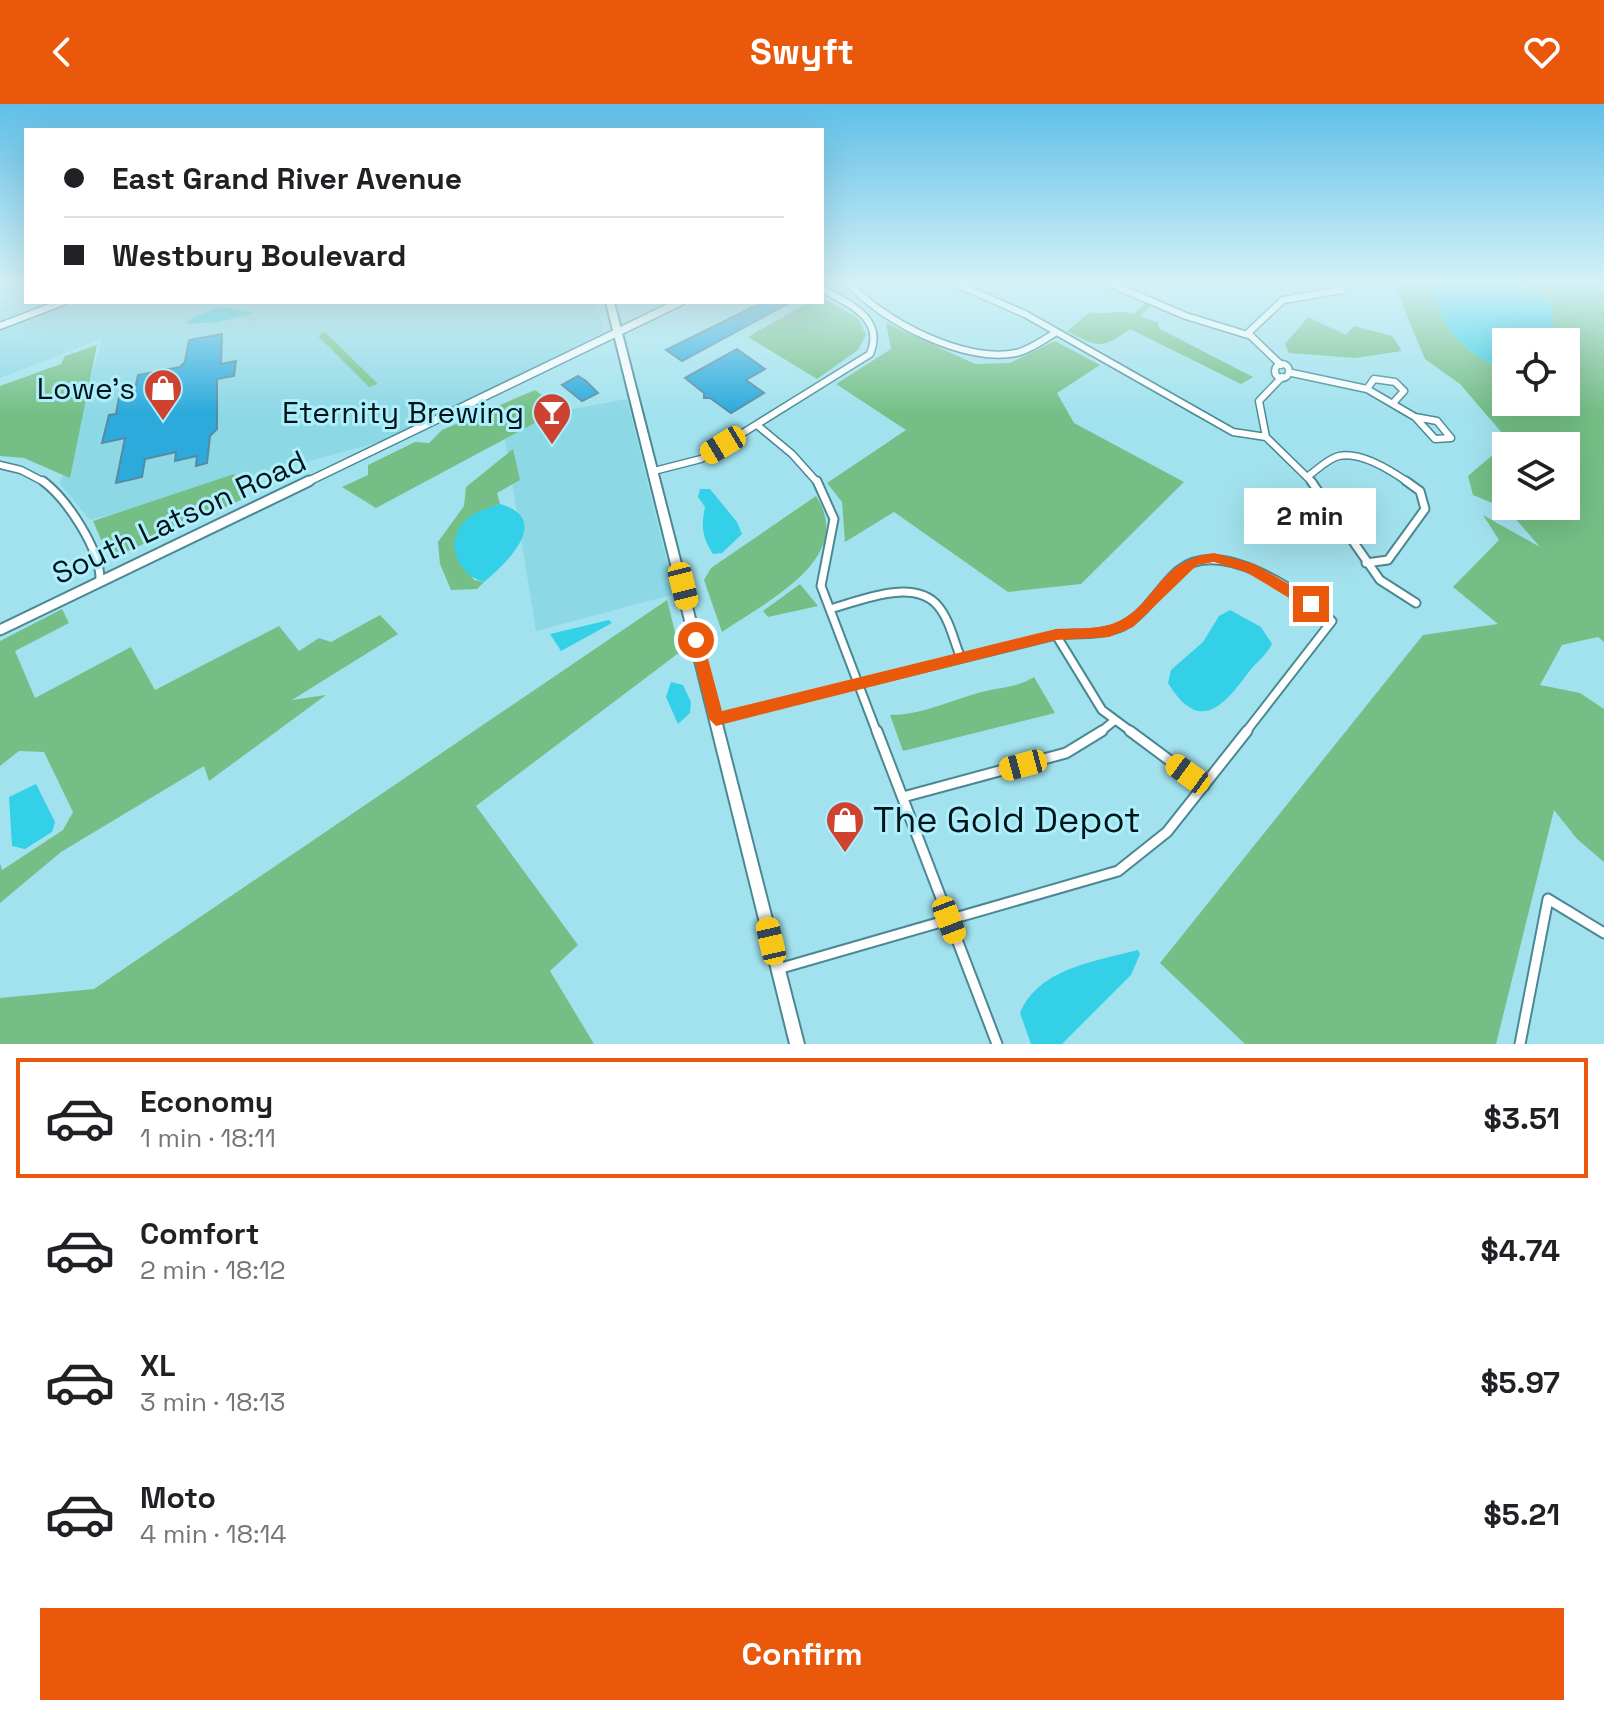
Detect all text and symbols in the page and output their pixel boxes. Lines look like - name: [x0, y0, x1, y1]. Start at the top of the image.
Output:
- text: Swyft: [750, 29, 854, 75]
- icon: back: [40, 30, 84, 74]
- icon: heart: [1520, 30, 1564, 74]
- text: East Grand River Avenue: [112, 159, 462, 198]
- text: Westbury Boulevard: [112, 236, 406, 275]
- map controls: [1492, 328, 1580, 520]
- button: locate: [1492, 328, 1580, 416]
- shop icon: Lowe's: [142, 367, 184, 422]
- place label: Lowe's: [37, 369, 135, 408]
- bar icon: Eternity Brewing: [531, 391, 573, 446]
- place label: Eternity Brewing: [282, 393, 524, 432]
- car: [696, 422, 750, 468]
- button: layers: [1492, 432, 1580, 520]
- street label: South Latson Road: [46, 441, 312, 593]
- callout: 2 min: [1245, 488, 1377, 544]
- text: 2 min: [1276, 499, 1344, 533]
- car: [666, 560, 700, 612]
- route end: [1293, 586, 1329, 622]
- route start: [678, 622, 714, 658]
- car: [997, 747, 1049, 783]
- car: [1162, 750, 1214, 798]
- place label: The Gold Depot: [873, 797, 1141, 843]
- shop icon: The Gold Depot: [824, 799, 866, 854]
- car: [929, 893, 969, 947]
- car: [754, 915, 788, 967]
- icon: car: [44, 1082, 116, 1154]
- text: Economy: [140, 1082, 273, 1121]
- text: $3.51: [1484, 1099, 1560, 1138]
- text: 1 min · 18:11: [140, 1121, 276, 1155]
- icon: car: [44, 1214, 116, 1286]
- text: Comfort: [140, 1214, 259, 1253]
- text: $4.74: [1481, 1231, 1560, 1270]
- text: 2 min · 18:12: [140, 1253, 285, 1287]
- icon: car: [44, 1346, 116, 1418]
- text: XL: [140, 1346, 176, 1385]
- text: $5.97: [1480, 1363, 1560, 1402]
- text: 3 min · 18:13: [140, 1385, 286, 1419]
- icon: car: [44, 1478, 116, 1550]
- text: Moto: [140, 1478, 216, 1517]
- text: $5.21: [1484, 1495, 1560, 1534]
- text: 4 min · 18:14: [140, 1517, 287, 1551]
- button: Confirm: [40, 1608, 1564, 1700]

